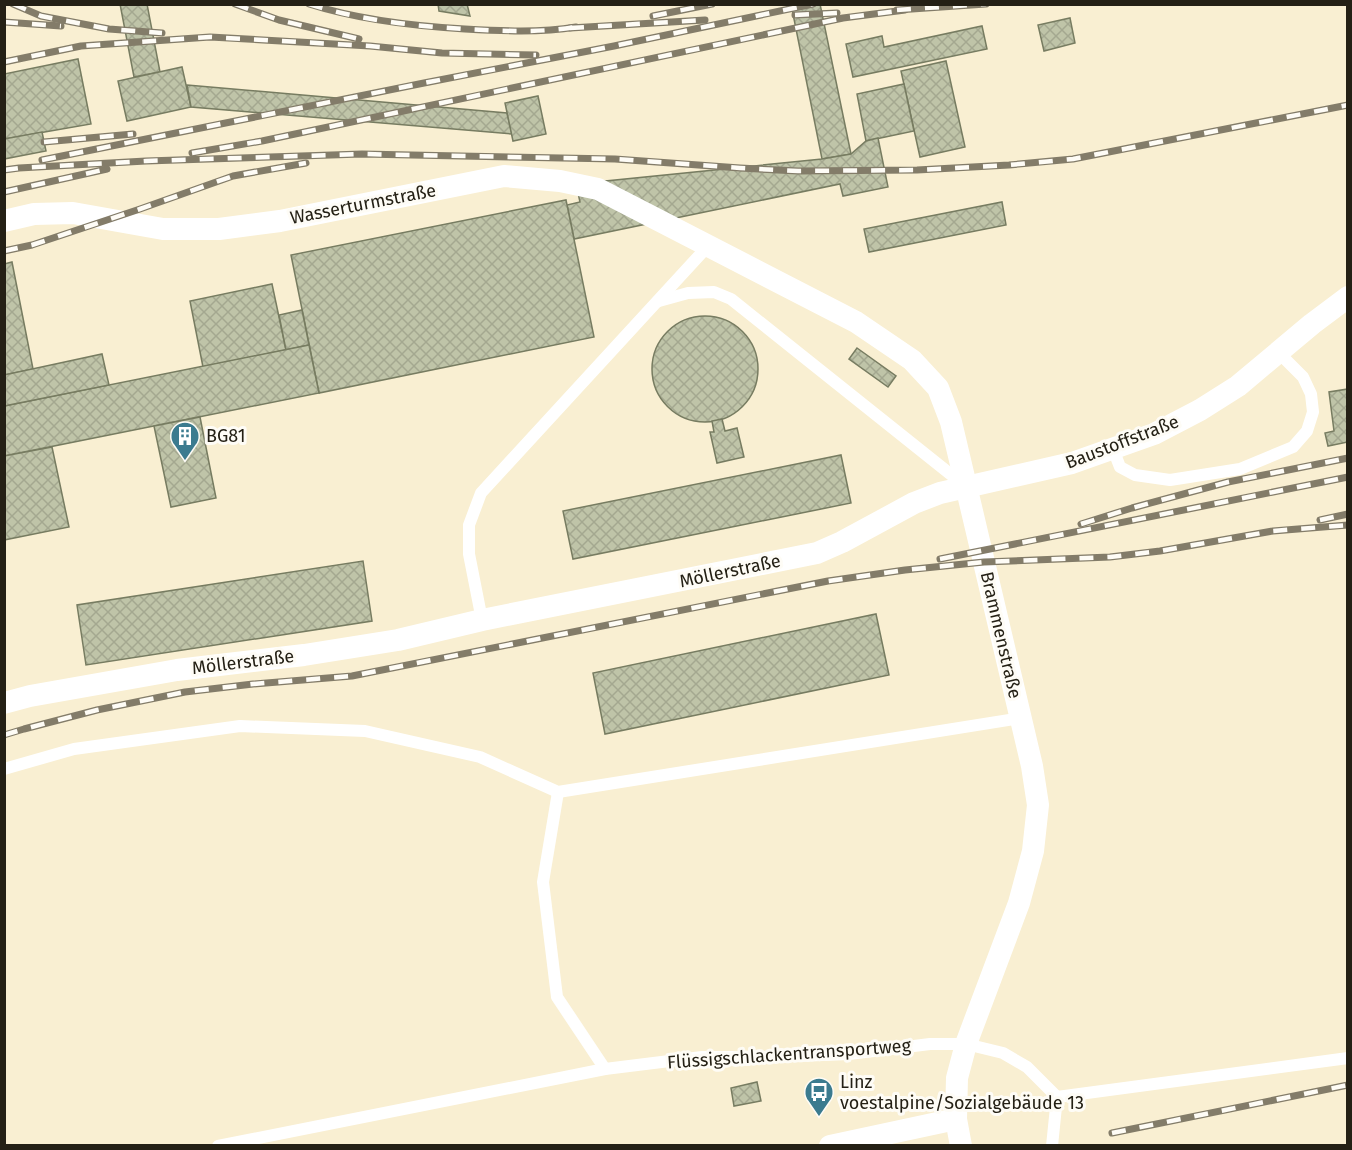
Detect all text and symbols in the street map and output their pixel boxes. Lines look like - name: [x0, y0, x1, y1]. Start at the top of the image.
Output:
- street label: Wasserturmstraße: [288, 179, 438, 229]
- street label: Baustoffstraße: [1062, 410, 1182, 474]
- building icon: BG81: [169, 420, 201, 462]
- place label: BG81: [206, 425, 245, 447]
- street label: Möllerstraße: [677, 550, 783, 592]
- street label: Brammenstraße: [976, 569, 1026, 701]
- street label: Möllerstraße: [191, 645, 295, 679]
- street label: Flüssigschlackentransportweg: [666, 1034, 912, 1073]
- place label: Linz voestalpine/Sozialgebäude 13: [840, 1071, 1084, 1114]
- bus stop icon: Linz voestalpine/Sozialgebäude 13: [803, 1076, 835, 1118]

